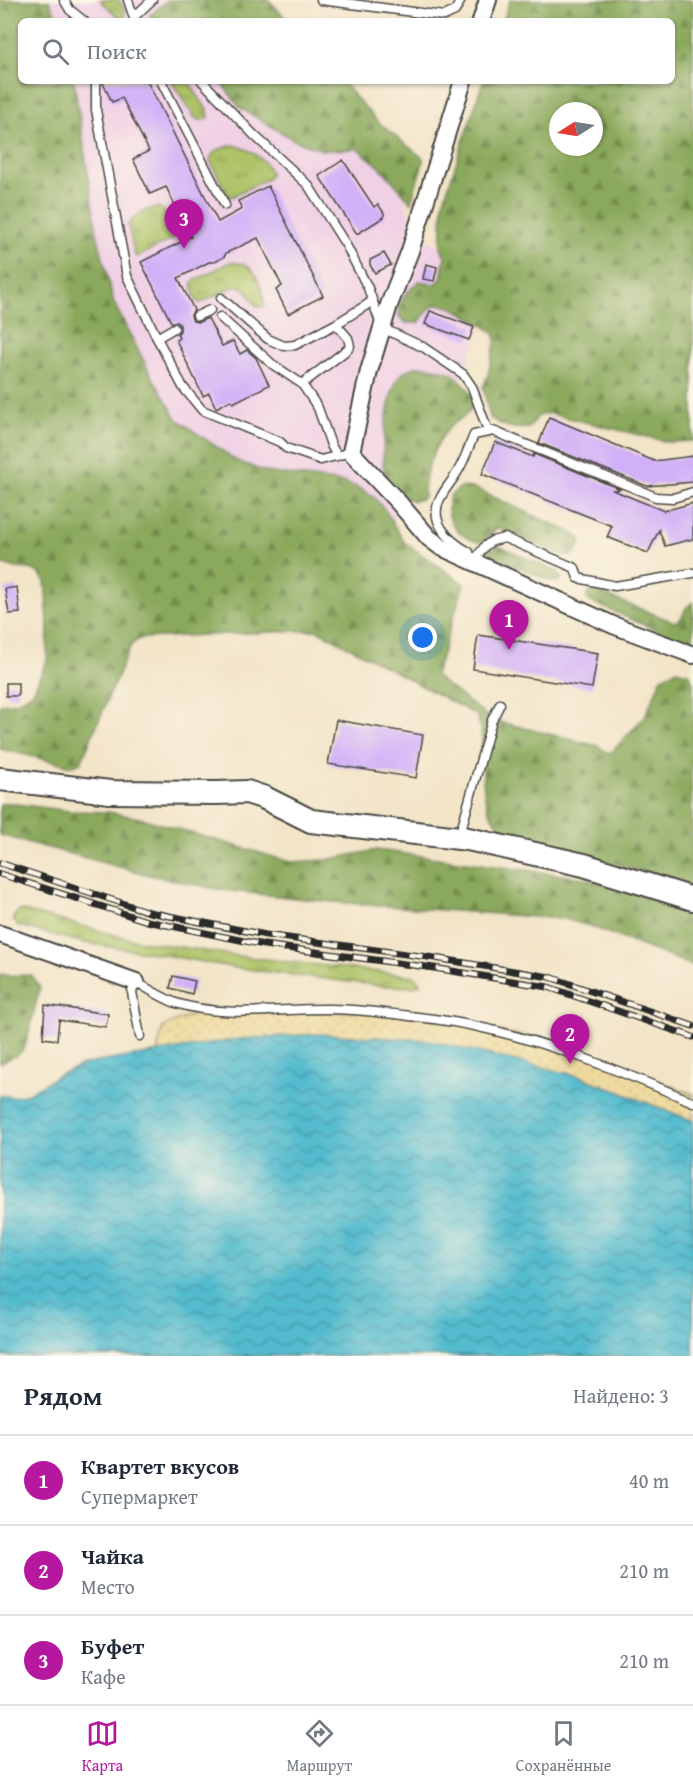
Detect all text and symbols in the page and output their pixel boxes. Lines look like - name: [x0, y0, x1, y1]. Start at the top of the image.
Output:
- search box: [18, 18, 675, 84]
- icon: search: [39, 35, 72, 68]
- text: Поиск: [87, 35, 147, 67]
- north arrow: [549, 102, 603, 156]
- pin: 3: [164, 200, 204, 249]
- pin: 1: [490, 600, 528, 650]
- your location: [408, 623, 437, 652]
- pin: 2: [550, 1014, 590, 1064]
- text: Рядом: [24, 1376, 102, 1415]
- text: Найдено: 3: [573, 1381, 669, 1410]
- text: Квартет вкусов: [81, 1450, 239, 1482]
- text: 1: [38, 1466, 49, 1495]
- text: 40 m: [629, 1466, 669, 1495]
- text: Супермаркет: [81, 1482, 198, 1511]
- text: Чайка: [81, 1540, 144, 1572]
- text: 2: [38, 1556, 49, 1585]
- text: 210 m: [619, 1556, 669, 1585]
- text: Место: [81, 1572, 135, 1601]
- text: Буфет: [81, 1630, 144, 1662]
- text: 3: [38, 1646, 49, 1675]
- text: 210 m: [619, 1646, 669, 1675]
- text: Кафе: [81, 1662, 126, 1691]
- tab: Карта: [82, 1717, 123, 1777]
- tab: Маршрут: [287, 1717, 352, 1777]
- tab: Сохранённые: [516, 1717, 611, 1777]

